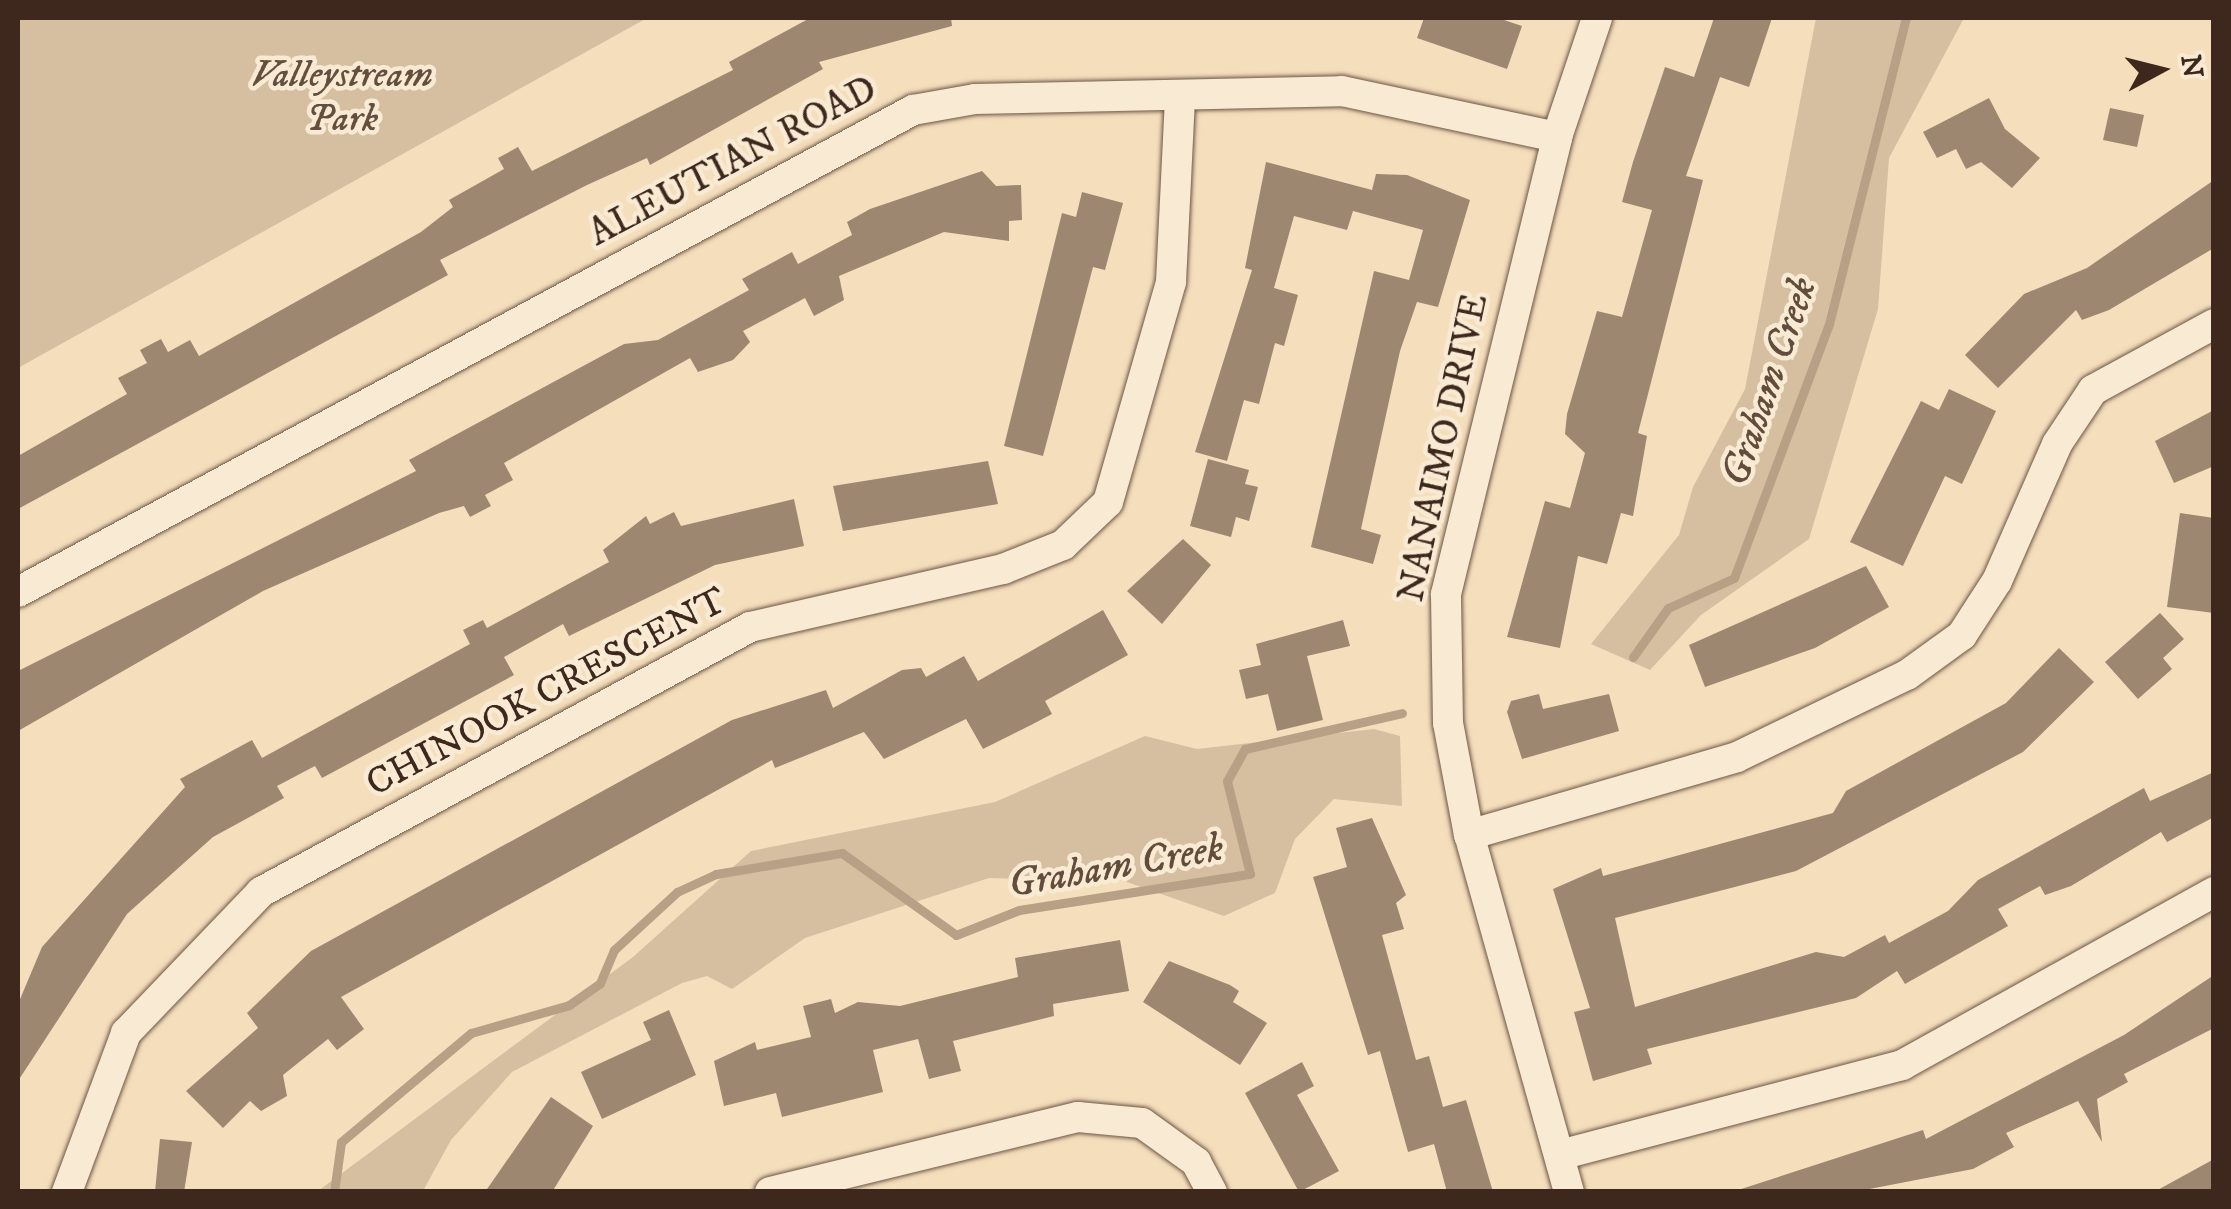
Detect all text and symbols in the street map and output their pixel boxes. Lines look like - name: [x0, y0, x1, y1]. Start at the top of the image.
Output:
- north arrow: [2111, 20, 2211, 120]
- park label: Valleystream Park: [251, 53, 433, 142]
- text: N: [2173, 53, 2210, 80]
- street label: ALEUTIAN ROAD: [581, 67, 885, 257]
- water label: Graham Creek: [1712, 271, 1828, 493]
- street label: NANAIMO DRIVE: [1389, 290, 1499, 606]
- street label: CHINOOK CRESCENT: [359, 579, 735, 807]
- water label: Graham Creek: [1005, 824, 1227, 910]

